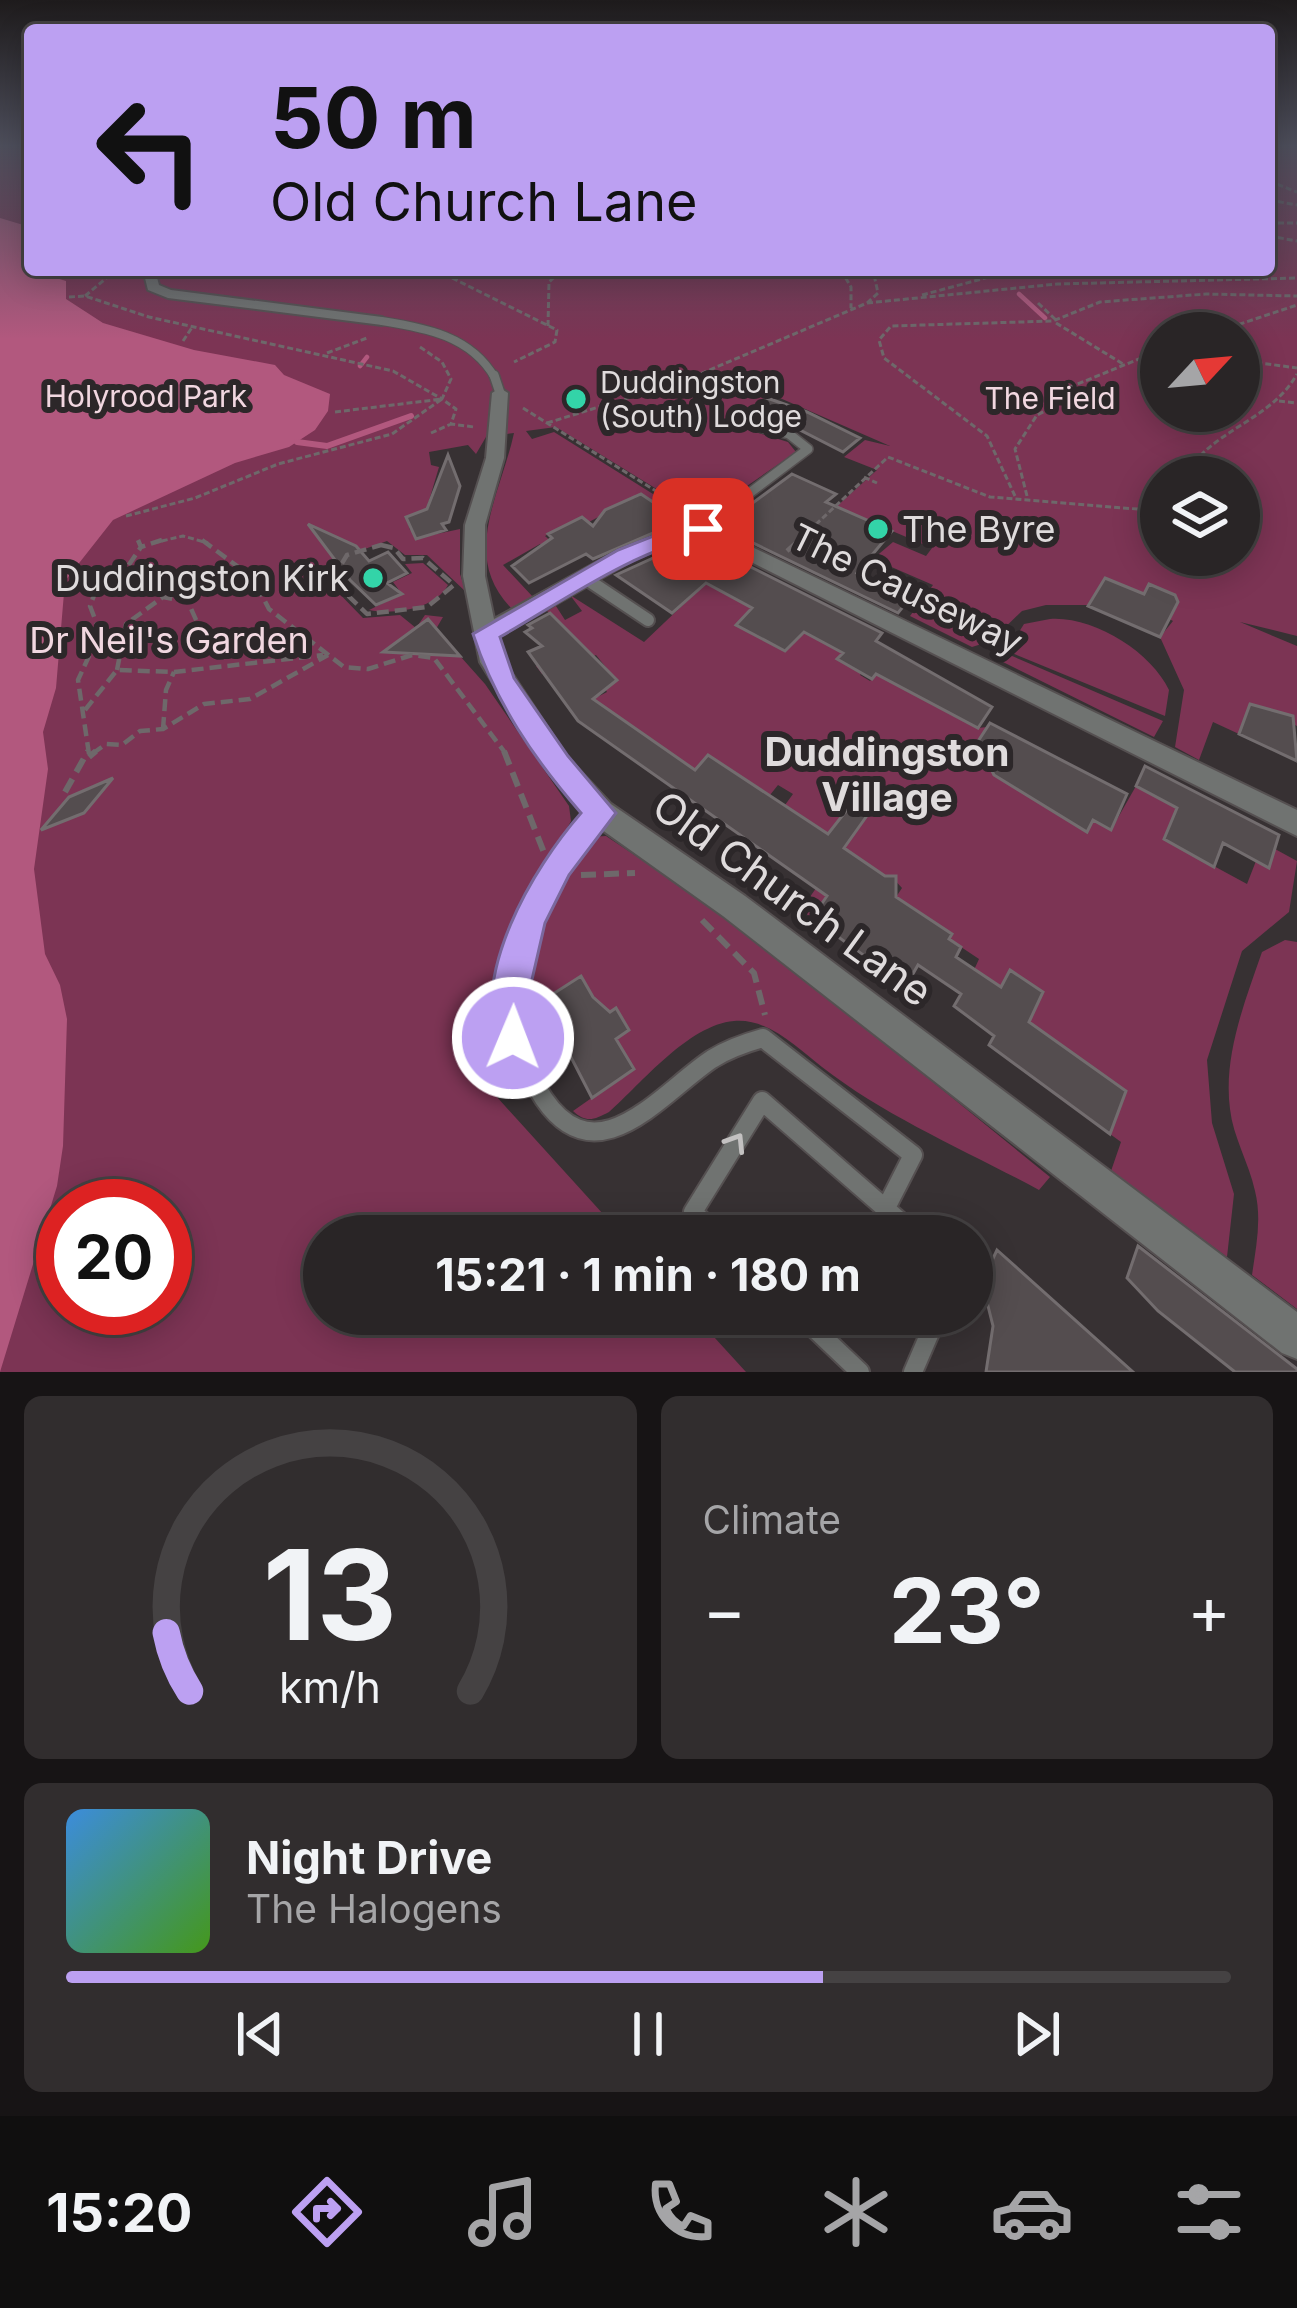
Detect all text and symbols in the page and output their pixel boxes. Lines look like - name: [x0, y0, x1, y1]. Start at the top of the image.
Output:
- text: 50 m: [270, 67, 477, 168]
- icon: left: [72, 72, 228, 228]
- text: Old Church Lane: [270, 169, 698, 234]
- north arrow: [1140, 312, 1260, 432]
- map controls: [1140, 312, 1260, 576]
- place label: Duddingston (South) Lodge: [600, 364, 802, 434]
- park label: Holyrood Park: [45, 378, 248, 414]
- park label: The Field: [984, 380, 1116, 416]
- marker: Duddingston (South) Lodge: [563, 386, 589, 412]
- button: layers: [1140, 456, 1260, 576]
- pin: [652, 478, 754, 580]
- icon: arrive: [670, 496, 736, 562]
- place label: The Byre: [902, 507, 1055, 551]
- street label: The Causeway: [784, 514, 1030, 664]
- marker: The Byre: [865, 516, 891, 542]
- place label: Duddingston Kirk: [55, 556, 349, 600]
- marker: Duddingston Kirk: [360, 565, 386, 591]
- park label: Dr Neil's Garden: [29, 618, 309, 662]
- district label: Duddingston Village: [764, 728, 1010, 820]
- street label: Old Church Lane: [643, 780, 943, 1016]
- position arrow: [450, 975, 576, 1101]
- one-way arrow: [722, 1133, 744, 1155]
- speed limit sign: 20: [36, 1179, 192, 1335]
- text: 15:21 · 1 min · 180 m: [435, 1247, 861, 1302]
- text: Climate: [703, 1496, 841, 1543]
- text: 13: [263, 1519, 397, 1670]
- text: 23°: [889, 1556, 1045, 1665]
- text: −: [703, 1570, 746, 1650]
- text: +: [1187, 1570, 1231, 1650]
- text: km/h: [279, 1660, 381, 1712]
- text: Night Drive: [246, 1830, 492, 1885]
- text: The Halogens: [246, 1885, 502, 1932]
- icon: previous: [227, 2001, 293, 2067]
- icon: pause: [615, 2001, 681, 2067]
- icon: next: [1004, 2001, 1070, 2067]
- icon: directions: [285, 2170, 369, 2254]
- icon: music: [461, 2170, 545, 2254]
- icon: phone: [638, 2170, 722, 2254]
- icon: climate: [814, 2170, 898, 2254]
- icon: car: [990, 2170, 1074, 2254]
- icon: filters: [1167, 2170, 1251, 2254]
- text: 15:20: [46, 2180, 192, 2245]

